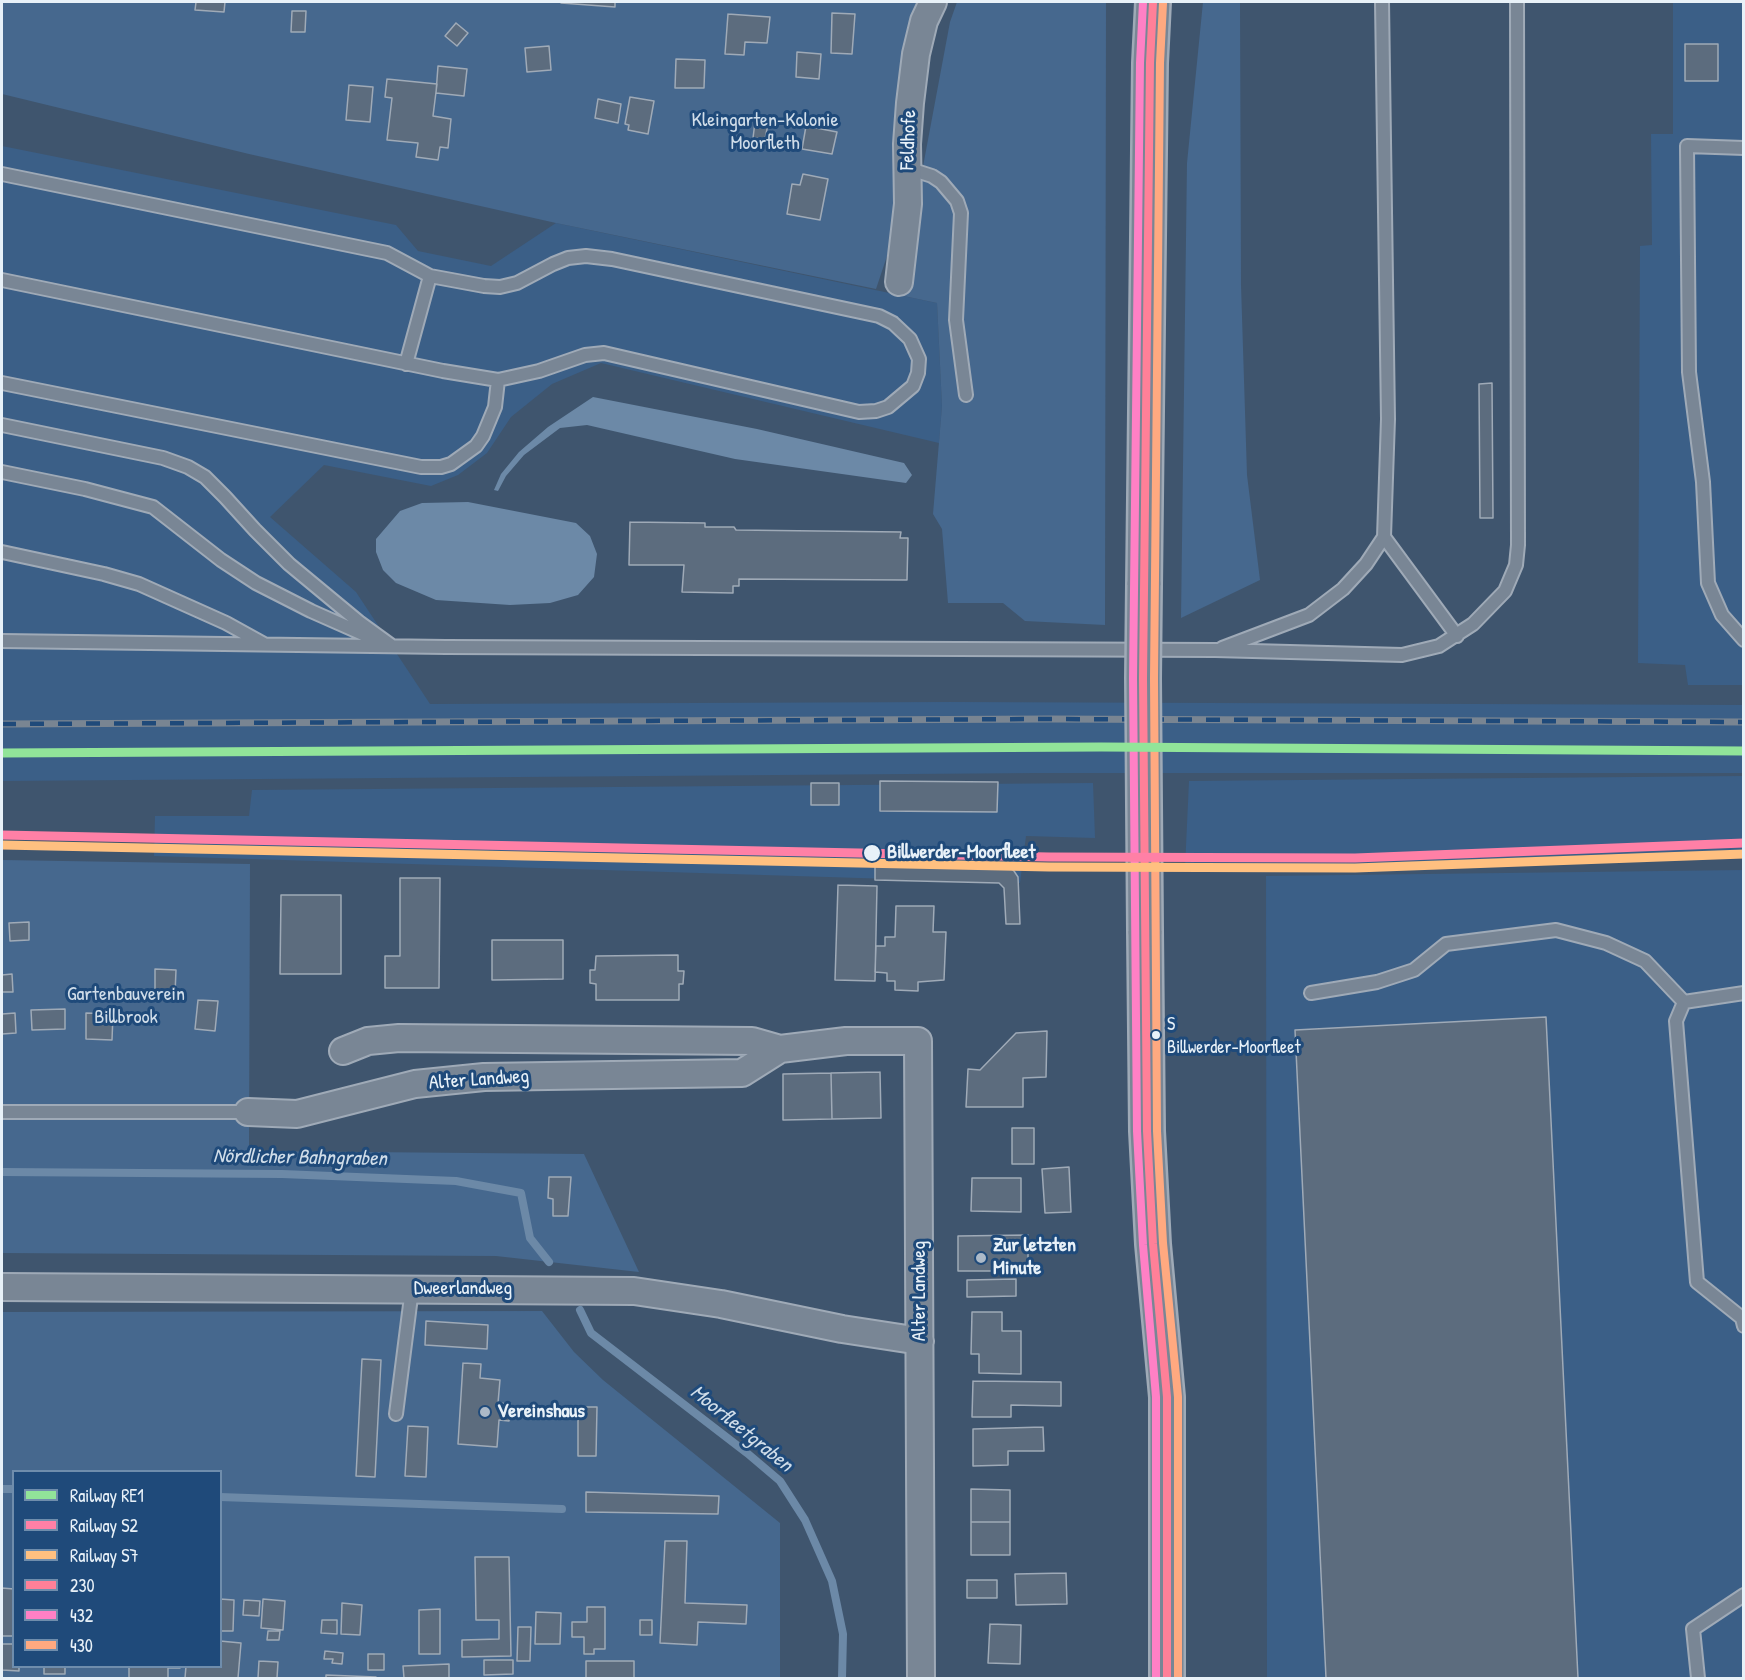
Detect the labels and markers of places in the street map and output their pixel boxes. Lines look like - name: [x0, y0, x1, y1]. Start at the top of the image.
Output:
- place label: Billwerder-Moorfleet: [887, 841, 1035, 865]
- marker: Billwerder-Moorfleet: [862, 843, 882, 863]
- place label: S Billwerder-Moorfleet: [1167, 1014, 1301, 1056]
- marker: S Billwerder-Moorfleet: [1150, 1029, 1162, 1041]
- place label: Zur letzten Minute: [993, 1234, 1076, 1281]
- marker: Zur letzten Minute: [974, 1251, 988, 1265]
- place label: Vereinshaus: [497, 1400, 585, 1424]
- marker: Vereinshaus: [478, 1405, 492, 1419]

